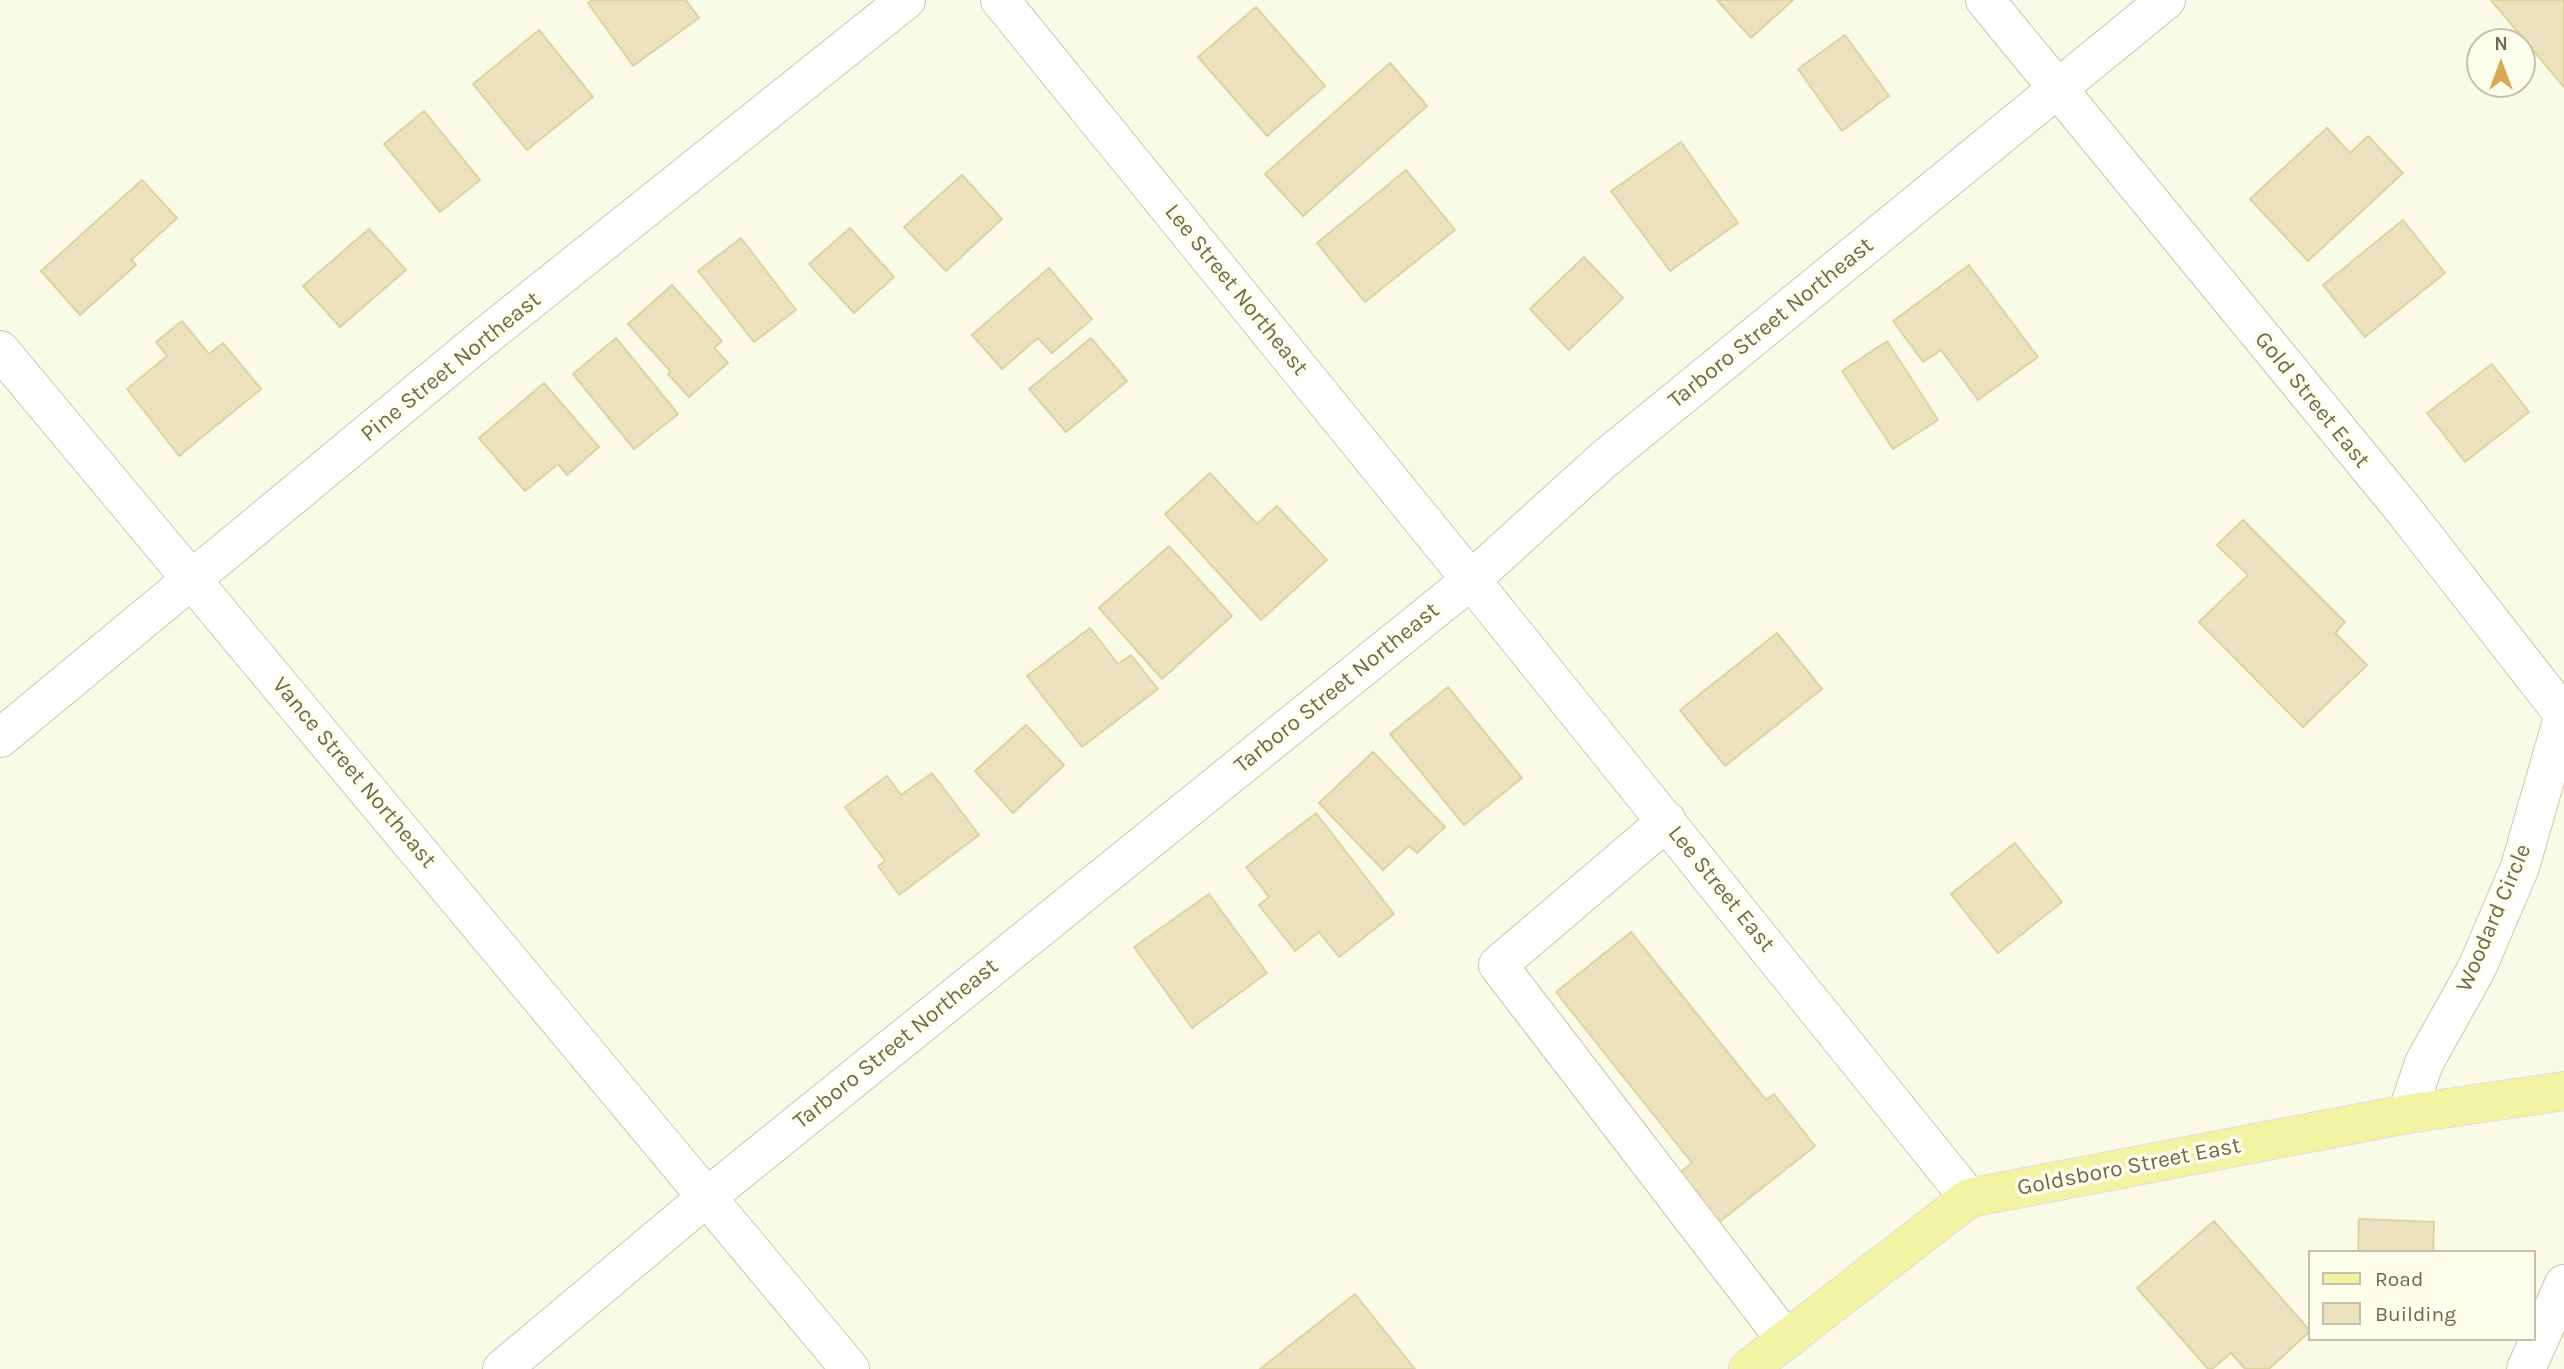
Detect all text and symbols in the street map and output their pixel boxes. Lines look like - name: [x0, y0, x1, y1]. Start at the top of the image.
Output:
- north arrow: [2466, 28, 2536, 98]
- text: N: [2494, 33, 2508, 55]
- street label: Lee Street Northeast: [1158, 199, 1314, 381]
- street label: Tarboro Street Northeast: [1663, 232, 1879, 414]
- street label: Pine Street Northeast: [355, 286, 547, 448]
- street label: Gold Street East: [2248, 326, 2376, 474]
- street label: Tarboro Street Northeast: [1229, 597, 1445, 779]
- street label: Vance Street Northeast: [266, 672, 442, 874]
- street label: Lee Street East: [1662, 820, 1780, 958]
- street label: Woodard Circle: [2450, 840, 2538, 996]
- street label: Tarboro Street Northeast: [788, 953, 1004, 1135]
- street label: Goldsboro Street East: [2015, 1132, 2243, 1202]
- legend: [2308, 1250, 2536, 1341]
- text: Road: [2375, 1267, 2423, 1291]
- text: Building: [2375, 1302, 2456, 1326]

